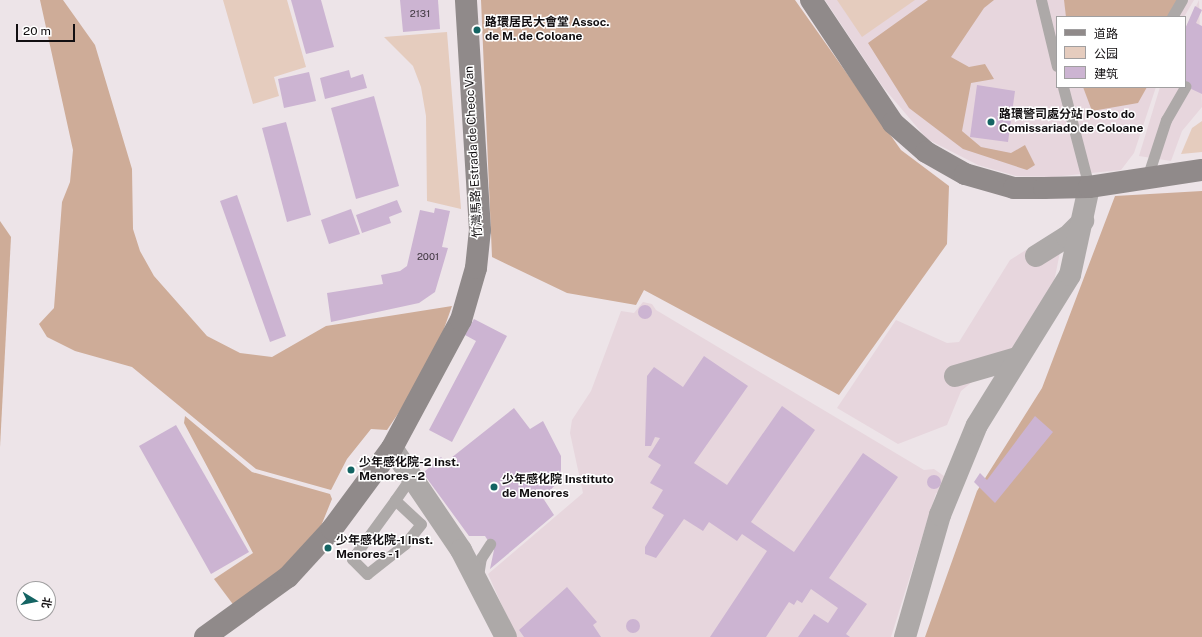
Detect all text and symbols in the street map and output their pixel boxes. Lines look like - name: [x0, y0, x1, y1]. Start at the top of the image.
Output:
- house number: 2131: [410, 8, 430, 20]
- scale bar: [18, 16, 77, 42]
- place label: 路環居民大會堂 Assoc. de M. de Coloane: [485, 16, 610, 44]
- legend: [1056, 16, 1186, 88]
- text: 20 m: [23, 24, 51, 38]
- marker: 路環居民大會堂 Assoc. de M. de Coloane: [472, 25, 482, 35]
- text: 道路: [1094, 27, 1118, 41]
- text: 公园: [1094, 47, 1118, 61]
- street label: 竹灣馬路 Estrada de Cheoc Van: [462, 65, 486, 239]
- text: 建筑: [1094, 67, 1118, 81]
- place label: 路環警司處分站 Posto do Comissariado de Coloane: [999, 108, 1144, 136]
- marker: 路環警司處分站 Posto do Comissariado de Coloane: [986, 117, 996, 127]
- house number: 2001: [417, 251, 439, 263]
- place label: 少年感化院-2 Inst. Menores - 2: [359, 456, 459, 484]
- marker: 少年感化院-2 Inst. Menores - 2: [346, 465, 356, 475]
- place label: 少年感化院 Instituto de Menores: [502, 473, 614, 501]
- marker: 少年感化院 Instituto de Menores: [489, 482, 499, 492]
- place label: 少年感化院-1 Inst. Menores - 1: [336, 534, 433, 562]
- marker: 少年感化院-1 Inst. Menores - 1: [323, 543, 333, 553]
- north arrow: [16, 581, 56, 621]
- text: 北: [40, 596, 54, 609]

